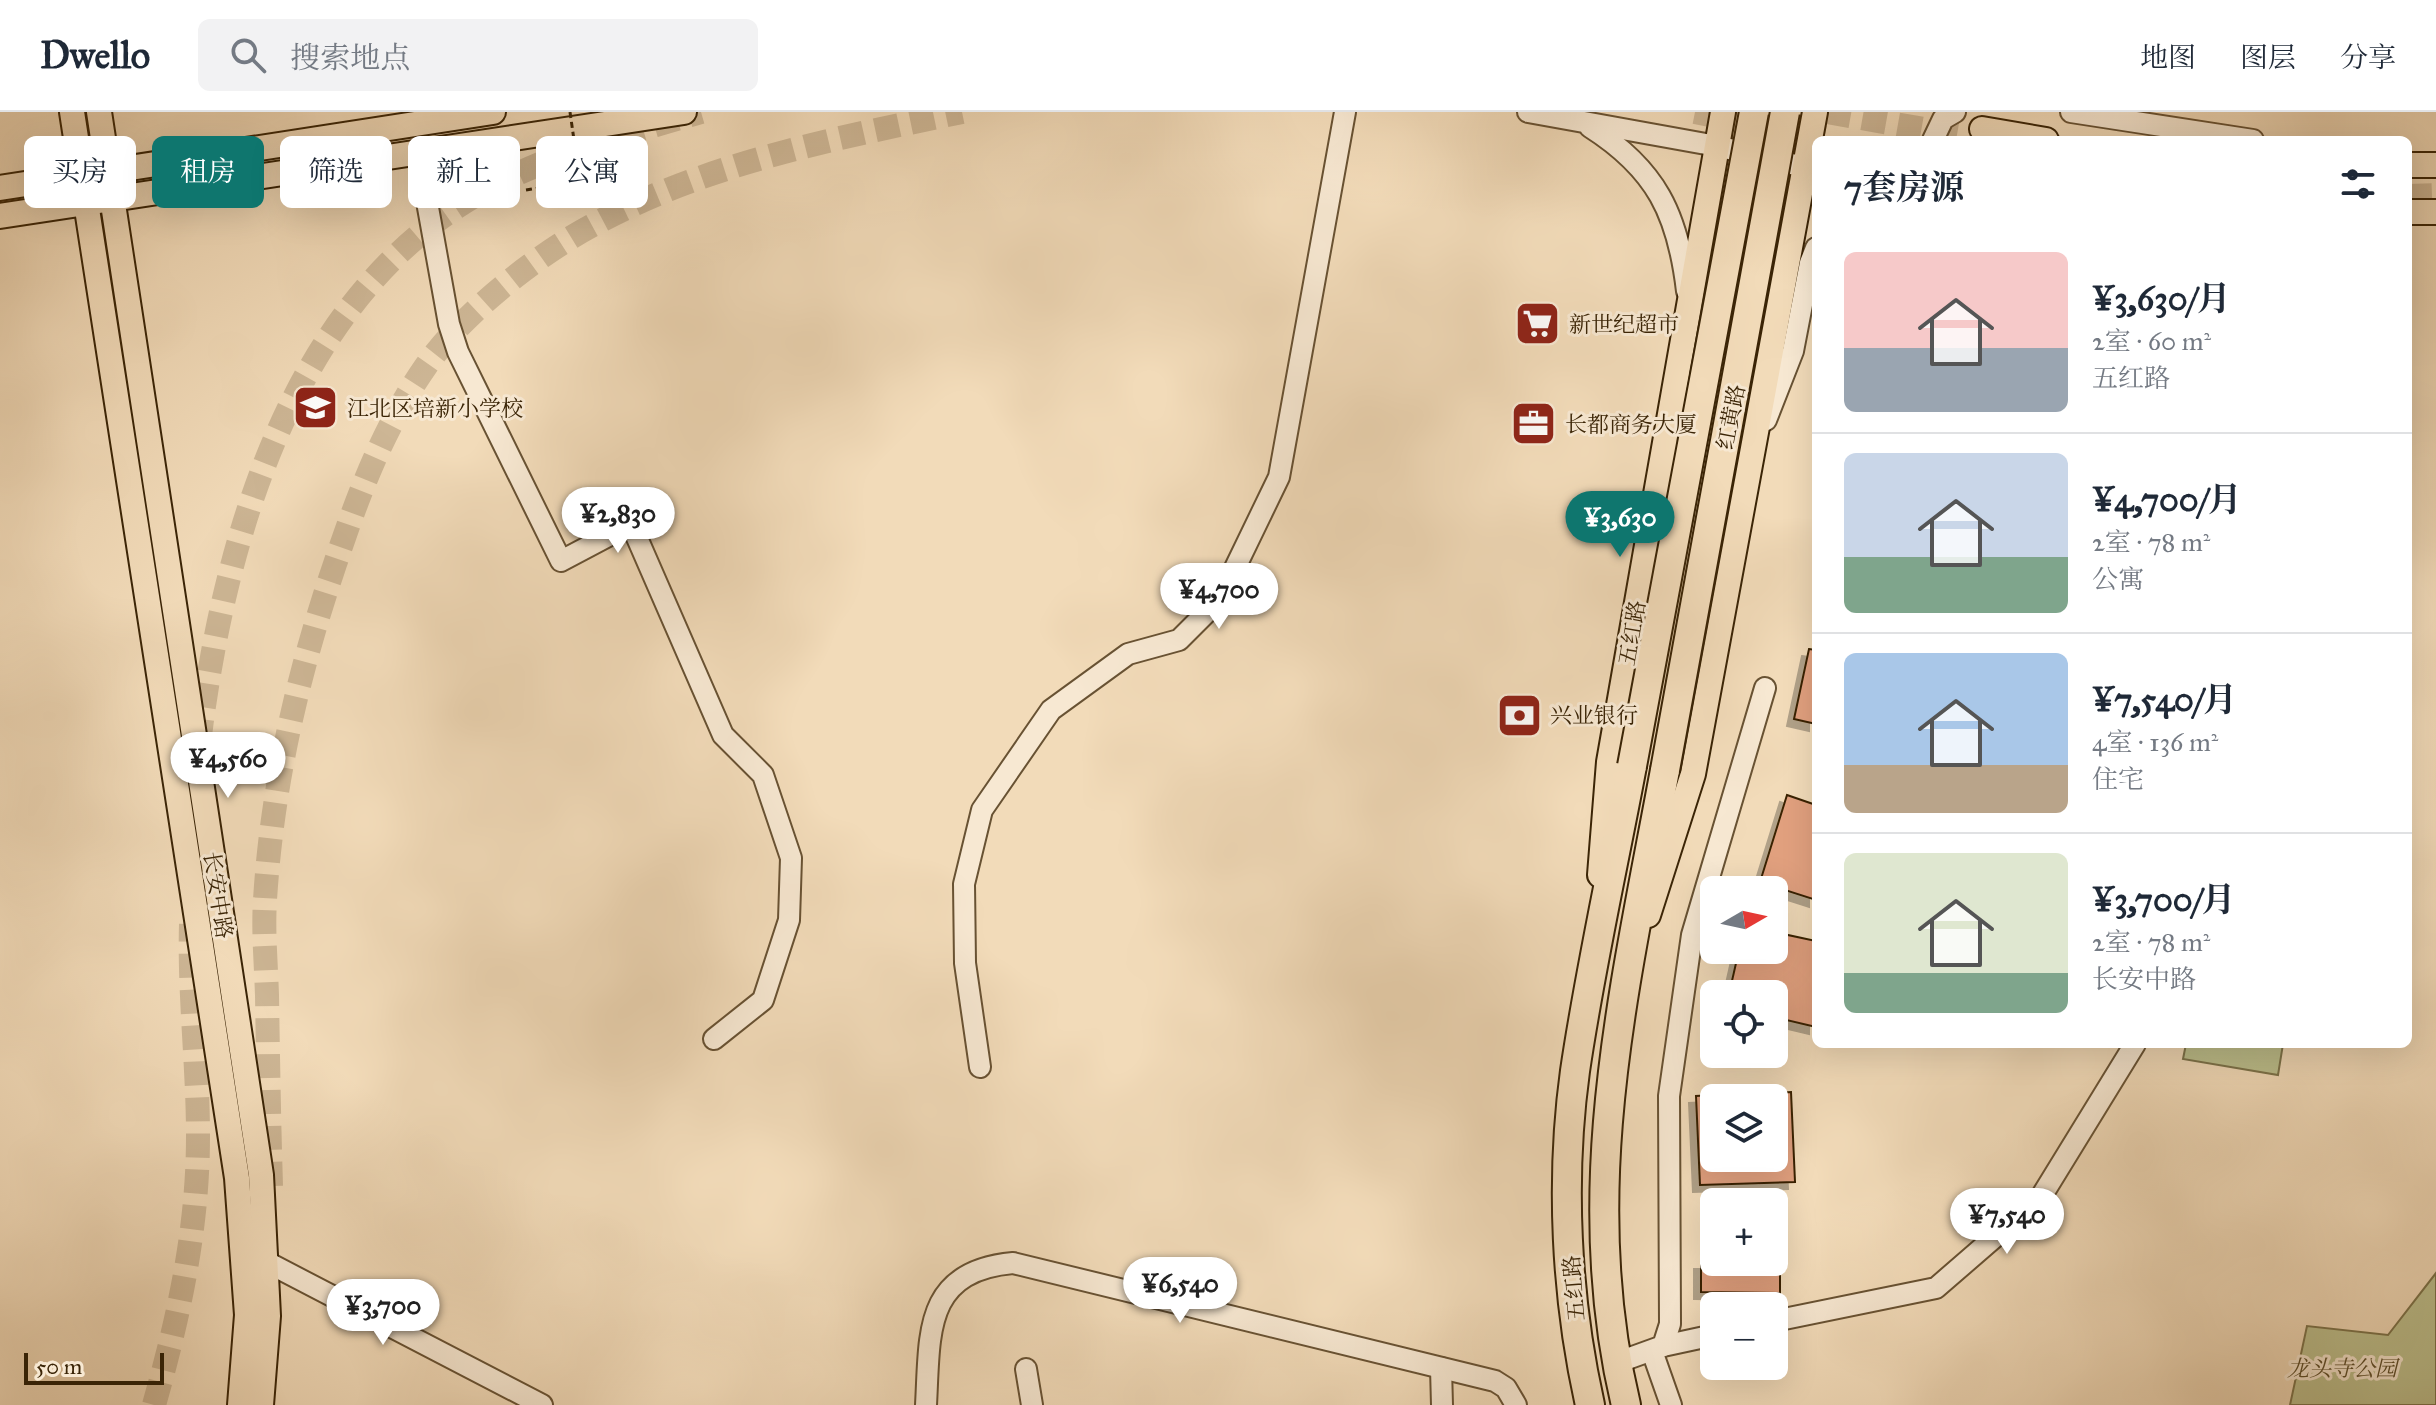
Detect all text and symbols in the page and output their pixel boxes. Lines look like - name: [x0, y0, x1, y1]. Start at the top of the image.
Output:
- search box: [198, 19, 758, 91]
- text: Dwello: [40, 32, 150, 78]
- icon: search: [226, 33, 270, 77]
- text: 搜索地点: [290, 40, 410, 76]
- text: 地图: [2140, 40, 2196, 75]
- text: 图层: [2240, 40, 2296, 75]
- text: 分享: [2340, 40, 2396, 75]
- chip: 买房: [24, 136, 136, 208]
- chip: 租房: [152, 136, 264, 208]
- chip: 筛选: [280, 136, 392, 208]
- chip: 新上: [408, 136, 520, 208]
- chip: 公寓: [536, 136, 648, 208]
- icon: filters: [2336, 162, 2380, 206]
- text: 7套房源: [1844, 167, 1964, 208]
- text: ¥3,630/月: [2092, 278, 2231, 319]
- icon: home: [1908, 284, 2004, 380]
- supermarket icon: 新世纪超市: [1514, 300, 1562, 348]
- place label: 新世纪超市: [1569, 311, 1679, 338]
- text: 2室 · 60 m²: [2092, 325, 2211, 357]
- text: 五红路: [2092, 362, 2170, 394]
- street label: 红黄路: [1711, 382, 1751, 452]
- school or university icon: 江北区培新小学校: [292, 384, 340, 432]
- place label: 江北区培新小学校: [347, 395, 523, 422]
- office icon: 长都商务大厦: [1510, 400, 1558, 448]
- place label: 长都商务大厦: [1565, 411, 1697, 438]
- text: ¥4,700/月: [2092, 479, 2242, 520]
- icon: home: [1908, 485, 2004, 581]
- pin: ¥2,830: [553, 487, 683, 555]
- pin: ¥3,630: [1555, 491, 1685, 559]
- text: ¥2,830: [580, 497, 656, 529]
- text: ¥3,630: [1583, 501, 1657, 533]
- text: 2室 · 78 m²: [2092, 526, 2210, 558]
- pin: ¥4,700: [1154, 563, 1284, 631]
- text: 公寓: [2092, 563, 2144, 595]
- text: ¥4,700: [1178, 573, 1260, 605]
- street label: 五红路: [1613, 598, 1651, 668]
- text: ¥7,540/月: [2092, 679, 2237, 720]
- icon: home: [1908, 685, 2004, 781]
- bank icon: 兴业银行: [1495, 691, 1543, 739]
- place label: 兴业银行: [1550, 702, 1638, 729]
- text: 4室 · 136 m²: [2092, 726, 2218, 758]
- pin: ¥4,560: [163, 732, 293, 800]
- text: ¥4,560: [189, 742, 267, 774]
- text: 住宅: [2092, 763, 2144, 795]
- street label: 长安中路: [198, 849, 238, 941]
- north arrow: [1700, 876, 1788, 964]
- map controls: [1700, 876, 1788, 1380]
- text: ¥3,700/月: [2092, 879, 2236, 920]
- icon: home: [1908, 885, 2004, 981]
- text: 2室 · 78 m²: [2092, 926, 2210, 958]
- text: 长安中路: [2092, 963, 2196, 995]
- button: locate: [1700, 980, 1788, 1068]
- button: layers: [1700, 1084, 1788, 1172]
- button: +: [1700, 1188, 1788, 1276]
- pin: ¥7,540: [1942, 1188, 2072, 1256]
- text: ¥7,540: [1968, 1198, 2046, 1230]
- street label: 五红路: [1558, 1254, 1590, 1322]
- pin: ¥6,540: [1115, 1257, 1245, 1325]
- text: ¥6,540: [1141, 1267, 1219, 1299]
- pin: ¥3,700: [318, 1279, 448, 1347]
- text: ¥3,700: [345, 1289, 421, 1321]
- button: −: [1700, 1292, 1788, 1380]
- scale bar: [24, 1349, 164, 1385]
- text: 50 m: [36, 1353, 82, 1380]
- park label: 龙头寺公园: [2287, 1355, 2400, 1382]

